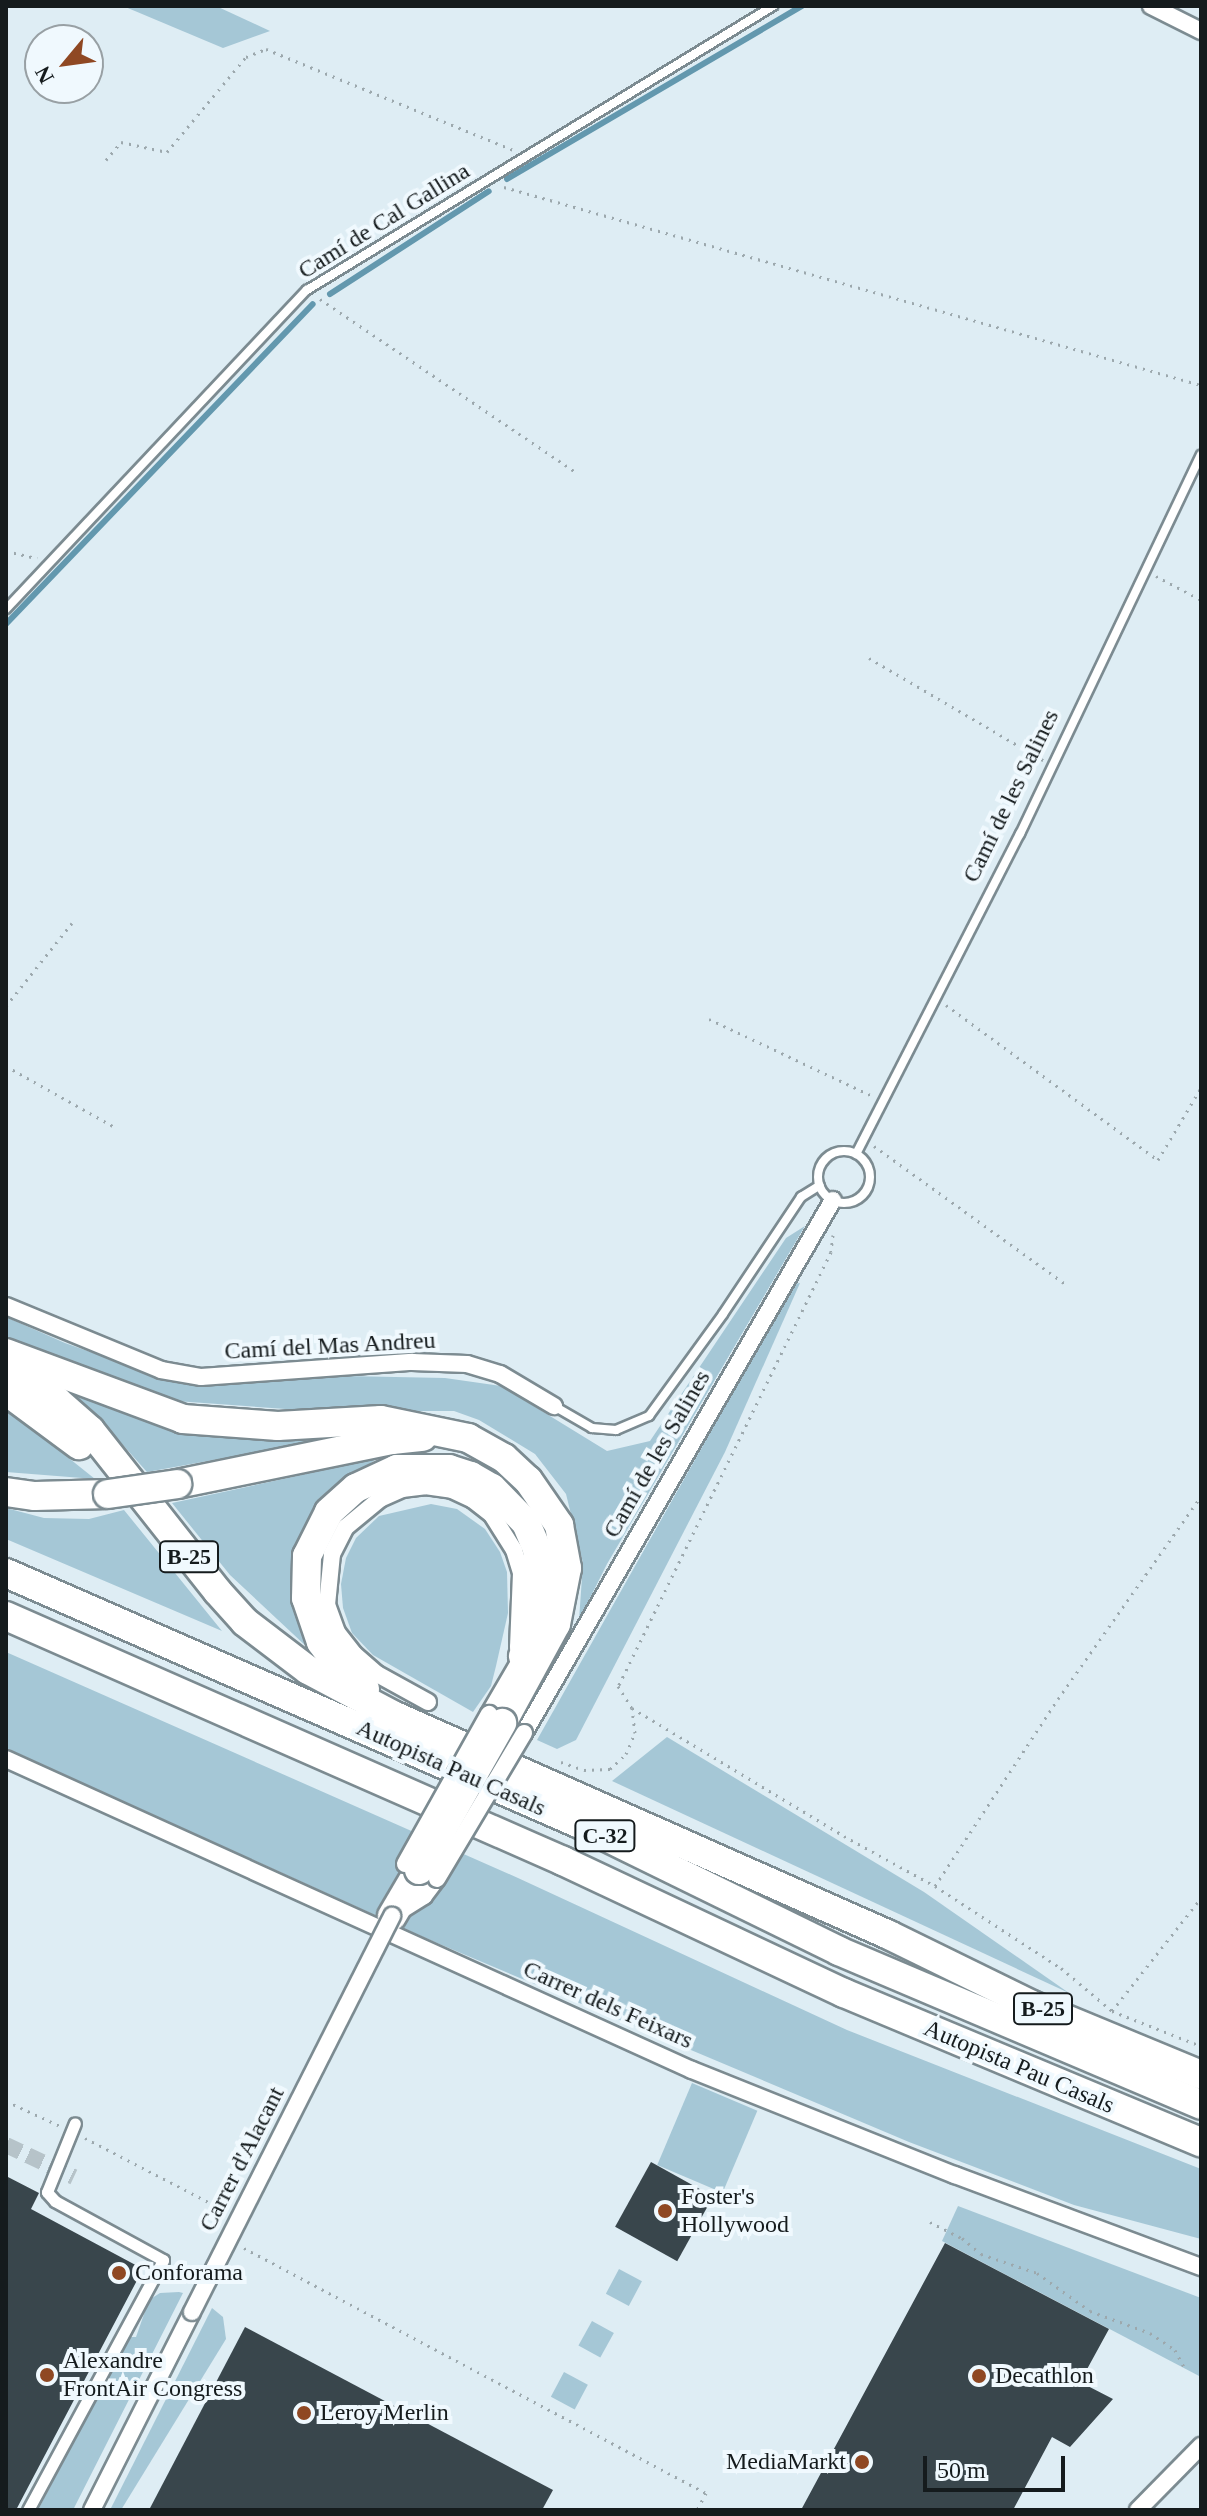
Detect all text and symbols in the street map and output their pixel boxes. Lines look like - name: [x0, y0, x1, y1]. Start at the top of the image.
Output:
- north arrow: [24, 24, 104, 104]
- text: N: [30, 62, 59, 88]
- street label: Camí de Cal Gallina: [293, 157, 475, 285]
- street label: Camí de les Salines: [957, 705, 1065, 887]
- street label: Camí del Mas Andreu: [223, 1326, 437, 1366]
- street label: Camí de les Salines: [597, 1365, 717, 1543]
- road number: B-25: [159, 1539, 219, 1575]
- street label: Autopista Pau Casals: [352, 1713, 550, 1823]
- road number: C-32: [573, 1818, 637, 1854]
- street label: Carrer dels Feixars: [519, 1955, 697, 2055]
- road number: B-25: [1013, 1991, 1073, 2027]
- street label: Autopista Pau Casals: [919, 2014, 1119, 2120]
- street label: Carrer d'Alacant: [193, 2082, 291, 2236]
- place label: Foster's Hollywood: [681, 2183, 789, 2239]
- marker: Foster's Hollywood: [656, 2202, 674, 2220]
- place label: Conforama: [135, 2259, 243, 2287]
- marker: Conforama: [110, 2264, 128, 2282]
- place label: Alexandre FrontAir Congress: [63, 2347, 242, 2403]
- place label: Decathlon: [995, 2362, 1094, 2390]
- marker: Alexandre FrontAir Congress: [38, 2366, 56, 2384]
- marker: Decathlon: [970, 2367, 988, 2385]
- place label: Leroy Merlin: [320, 2399, 449, 2427]
- marker: Leroy Merlin: [295, 2404, 313, 2422]
- scale bar: [927, 2440, 1069, 2490]
- place label: MediaMarkt: [726, 2448, 846, 2476]
- marker: MediaMarkt: [853, 2453, 871, 2471]
- text: 50 m: [937, 2457, 986, 2483]

